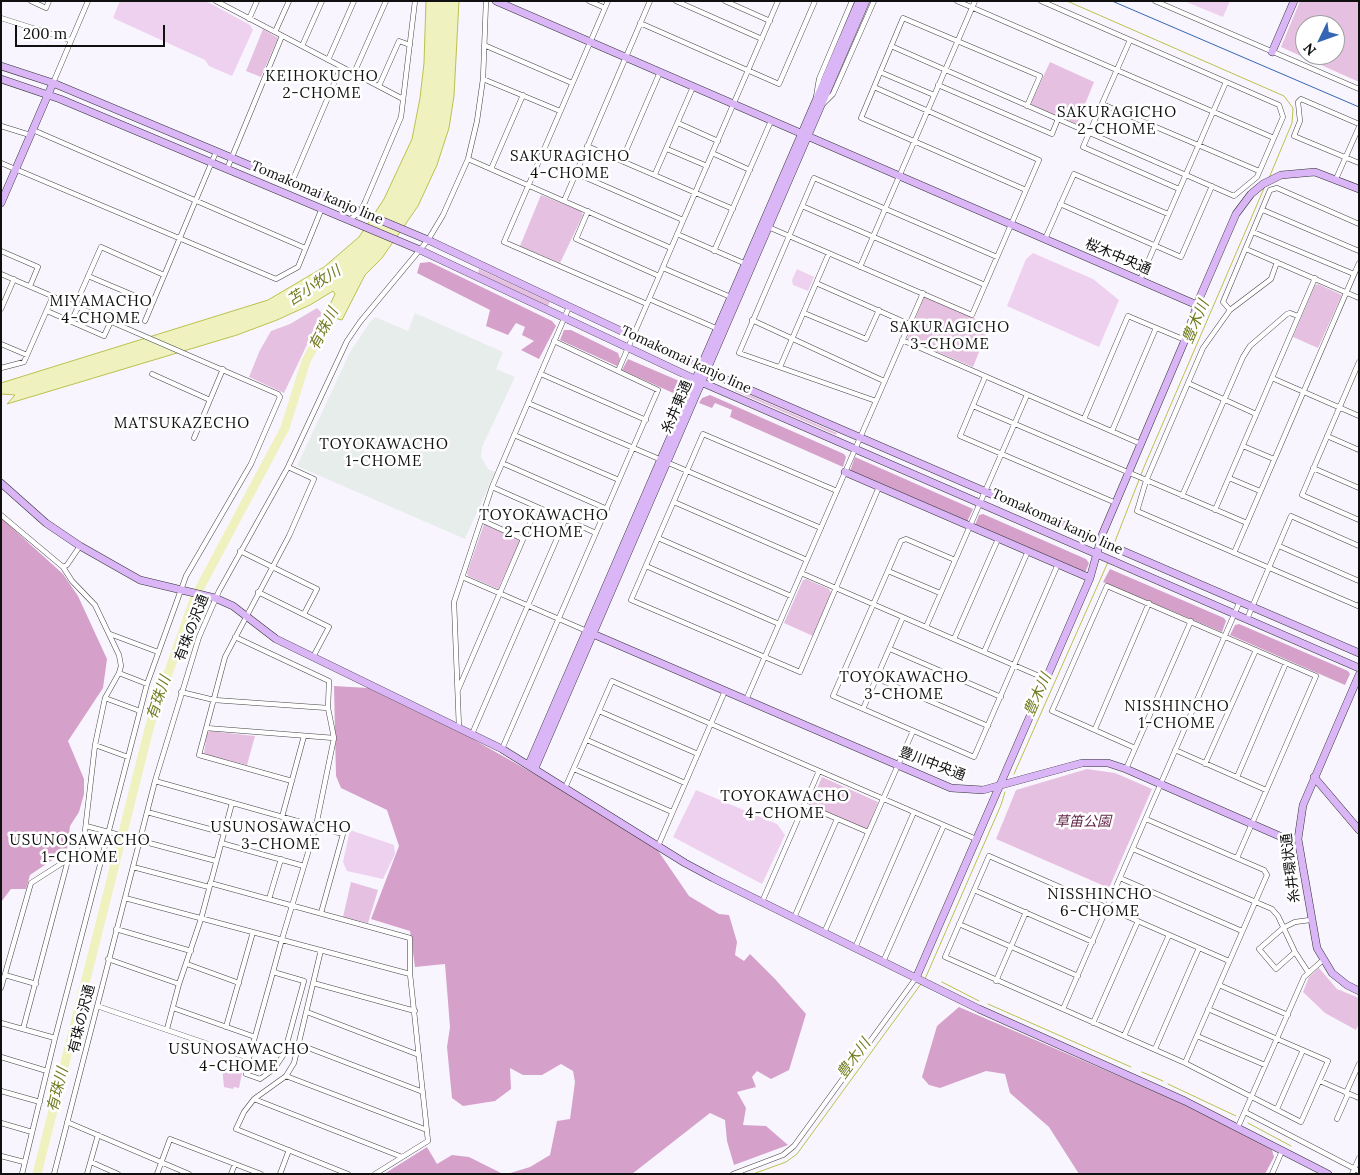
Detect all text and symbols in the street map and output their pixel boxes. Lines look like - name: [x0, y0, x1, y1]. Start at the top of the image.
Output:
- scale bar: [18, 15, 168, 47]
- north arrow: [1295, 15, 1345, 65]
- text: 200 m: [23, 24, 67, 43]
- text: N: [1299, 39, 1320, 59]
- district label: KEIHOKUCHO 2-CHOME: [264, 68, 380, 103]
- district label: SAKURAGICHO 2-CHOME: [1056, 104, 1178, 139]
- district label: SAKURAGICHO 4-CHOME: [509, 148, 631, 183]
- street label: Tomakomai kanjo line: [249, 158, 385, 228]
- street label: 桜木中央通: [1083, 236, 1153, 278]
- water label: 苫小牧川: [284, 262, 344, 310]
- district label: MIYAMACHO 4-CHOME: [48, 293, 154, 328]
- water label: 豊木川: [1179, 298, 1213, 346]
- water label: 有珠川: [305, 305, 343, 353]
- district label: SAKURAGICHO 3-CHOME: [889, 319, 1011, 354]
- street label: Tomakomai kanjo line: [618, 322, 754, 398]
- street label: 糸井東通: [658, 378, 696, 436]
- district label: MATSUKAZECHO: [112, 415, 252, 433]
- district label: TOYOKAWACHO 1-CHOME: [318, 436, 450, 471]
- street label: Tomakomai kanjo line: [989, 486, 1125, 558]
- district label: TOYOKAWACHO 2-CHOME: [478, 507, 610, 542]
- street label: 有珠の沢通: [172, 592, 212, 664]
- district label: TOYOKAWACHO 3-CHOME: [838, 669, 970, 704]
- water label: 豊木川: [1021, 671, 1055, 719]
- water label: 有珠川: [143, 674, 175, 722]
- district label: NISSHINCHO 1-CHOME: [1123, 698, 1231, 733]
- street label: 豊川中央通: [896, 744, 968, 784]
- district label: TOYOKAWACHO 4-CHOME: [719, 788, 851, 823]
- park label: 草笛公園: [1055, 814, 1111, 830]
- district label: USUNOSAWACHO 3-CHOME: [209, 819, 353, 854]
- district label: USUNOSAWACHO 1-CHOME: [8, 832, 152, 867]
- street label: 糸井環状通: [1278, 832, 1304, 904]
- district label: NISSHINCHO 6-CHOME: [1046, 886, 1154, 921]
- street label: 有珠の沢通: [65, 983, 99, 1055]
- water label: 豊木川: [833, 1036, 875, 1082]
- district label: USUNOSAWACHO 4-CHOME: [167, 1041, 311, 1076]
- water label: 有珠川: [44, 1066, 72, 1114]

